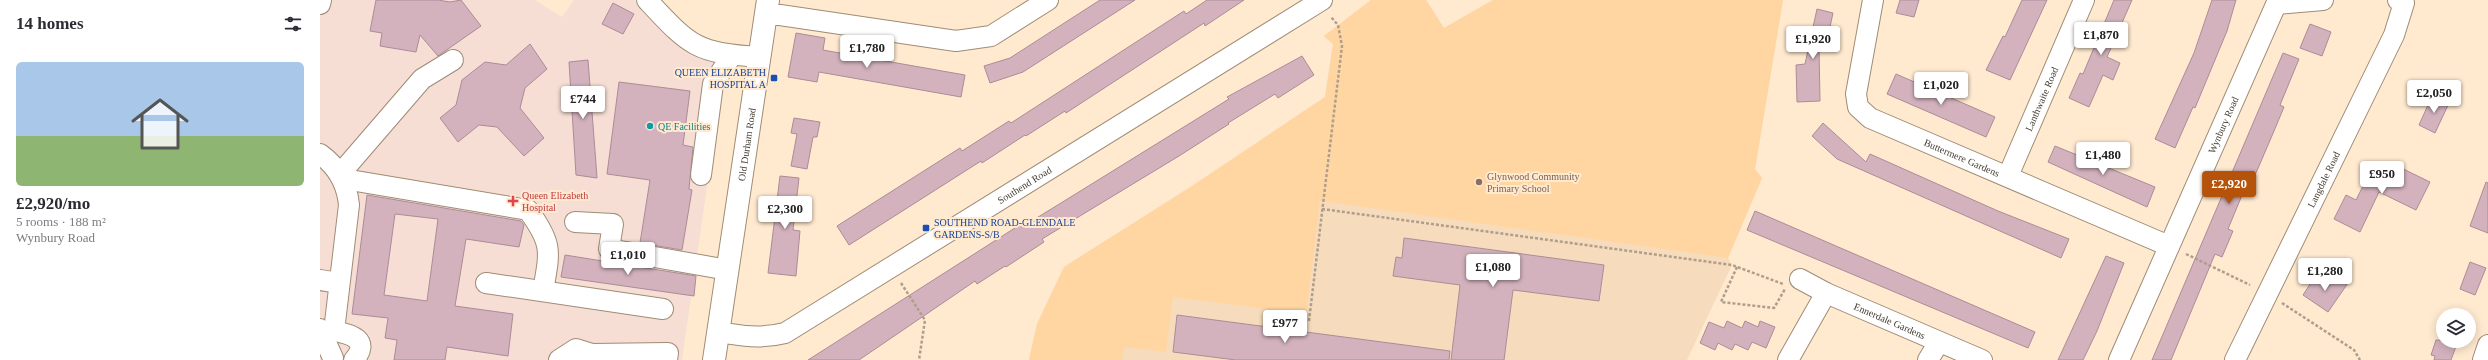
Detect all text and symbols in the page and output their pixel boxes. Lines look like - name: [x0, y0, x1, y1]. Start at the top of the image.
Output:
- icon: filters: [282, 13, 304, 35]
- text: 14 homes: [16, 14, 84, 33]
- pin: £1,870: [2068, 22, 2134, 56]
- pin: £1,920: [1780, 26, 1846, 60]
- text: £1,870: [2083, 27, 2119, 42]
- text: £1,920: [1795, 31, 1831, 46]
- pin: £1,780: [834, 35, 900, 69]
- text: £1,780: [849, 40, 885, 55]
- street label: Lanthwaite Road: [2023, 65, 2060, 133]
- place label: QUEEN ELIZABETH HOSPITAL A: [675, 67, 767, 90]
- pin: £1,020: [1908, 72, 1974, 106]
- marker: QUEEN ELIZABETH HOSPITAL A: [769, 73, 779, 83]
- text: £1,020: [1923, 77, 1959, 92]
- pin: £2,050: [2401, 80, 2467, 114]
- text: £2,050: [2416, 85, 2452, 100]
- pin: £744: [559, 86, 607, 120]
- icon: home: [124, 88, 196, 160]
- text: £744: [570, 91, 596, 106]
- street label: Wynbury Road: [2206, 95, 2240, 155]
- street label: Old Durham Road: [735, 107, 757, 182]
- marker: QE Facilities: [645, 121, 655, 131]
- place label: QE Facilities: [658, 121, 711, 132]
- street label: Buttermere Gardens: [1923, 136, 2001, 178]
- pin: £1,480: [2070, 142, 2136, 176]
- text: £1,480: [2085, 147, 2121, 162]
- street label: Langdale Road: [2305, 150, 2342, 209]
- pin: £950: [2358, 161, 2406, 195]
- street label: Southend Road: [995, 164, 1053, 206]
- text: £950: [2369, 166, 2395, 181]
- place label: Glynwood Community Primary School: [1487, 171, 1580, 194]
- pin: £2,920: [2196, 171, 2262, 205]
- text: £2,920: [2211, 176, 2247, 191]
- marker: Glynwood Community Primary School: [1474, 177, 1484, 187]
- place label: Queen Elizabeth Hospital: [522, 190, 588, 213]
- text: £2,920/mo: [16, 194, 90, 213]
- marker: Queen Elizabeth Hospital: [507, 195, 519, 207]
- pin: £2,300: [752, 196, 818, 230]
- text: £2,300: [767, 201, 803, 216]
- text: 5 rooms · 188 m²: [16, 214, 106, 229]
- place label: SOUTHEND ROAD-GLENDALE GARDENS-S/B: [934, 217, 1075, 240]
- marker: SOUTHEND ROAD-GLENDALE GARDENS-S/B: [921, 223, 931, 233]
- text: Wynbury Road: [16, 230, 95, 245]
- pin: £1,010: [595, 242, 661, 276]
- text: £1,010: [610, 247, 646, 262]
- pin: £1,080: [1460, 254, 1526, 288]
- pin: £1,280: [2292, 258, 2358, 292]
- text: £1,080: [1475, 259, 1511, 274]
- text: £1,280: [2307, 263, 2343, 278]
- street label: Ennerdale Gardens: [1853, 300, 1927, 341]
- map controls: [2436, 308, 2476, 348]
- button: layers: [2436, 308, 2476, 348]
- pin: £977: [1261, 310, 1309, 344]
- text: £977: [1272, 315, 1298, 330]

